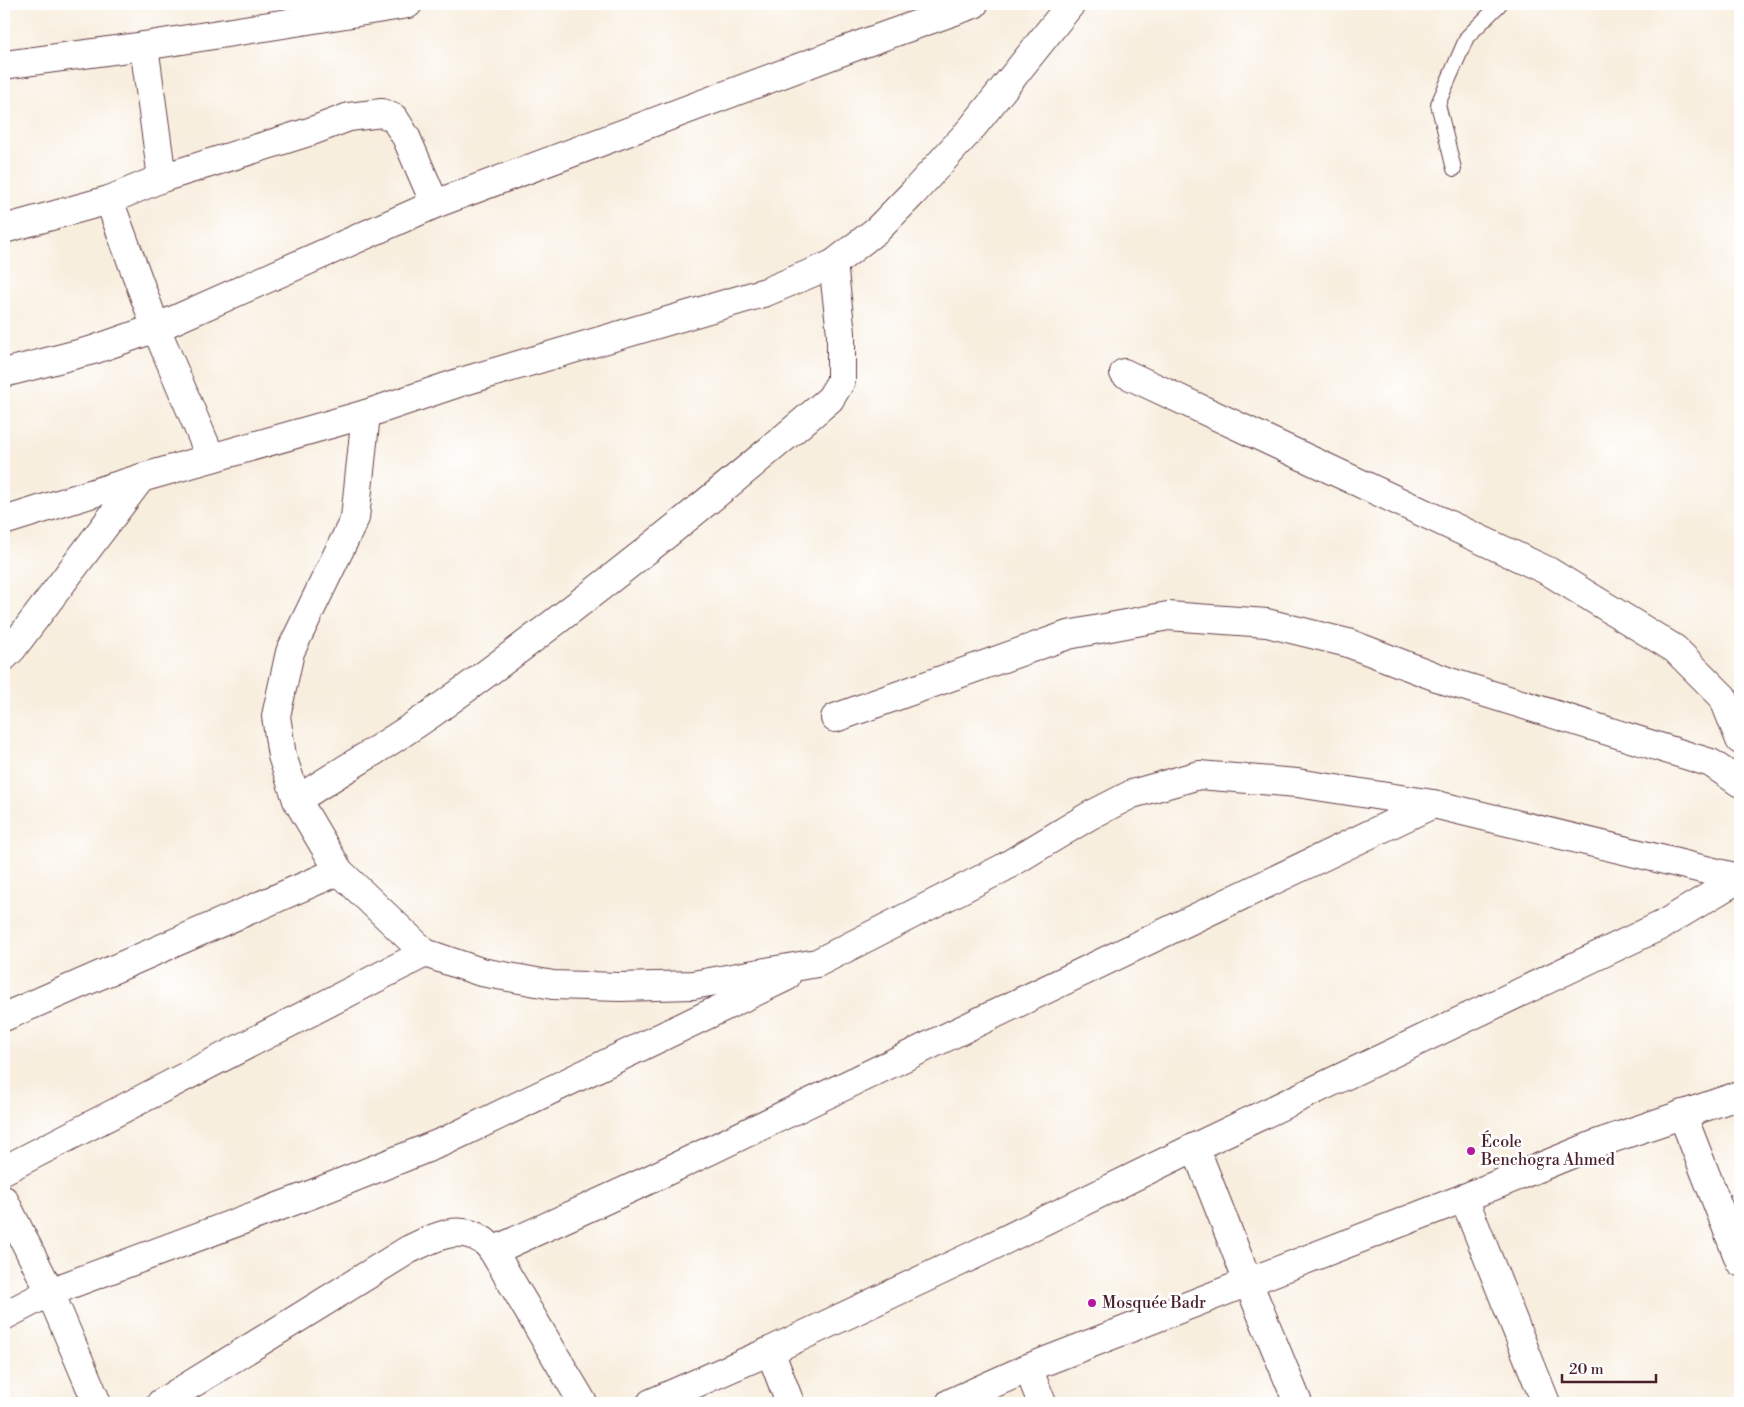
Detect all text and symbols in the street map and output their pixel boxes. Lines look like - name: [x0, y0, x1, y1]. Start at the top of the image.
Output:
- place label: École Benchogra Ahmed: [1480, 1130, 1615, 1170]
- marker: École Benchogra Ahmed: [1465, 1145, 1477, 1157]
- place label: Mosquée Badr: [1102, 1293, 1206, 1313]
- marker: Mosquée Badr: [1086, 1297, 1098, 1309]
- scale bar: [1562, 1352, 1655, 1384]
- text: 20 m: [1569, 1360, 1604, 1379]

